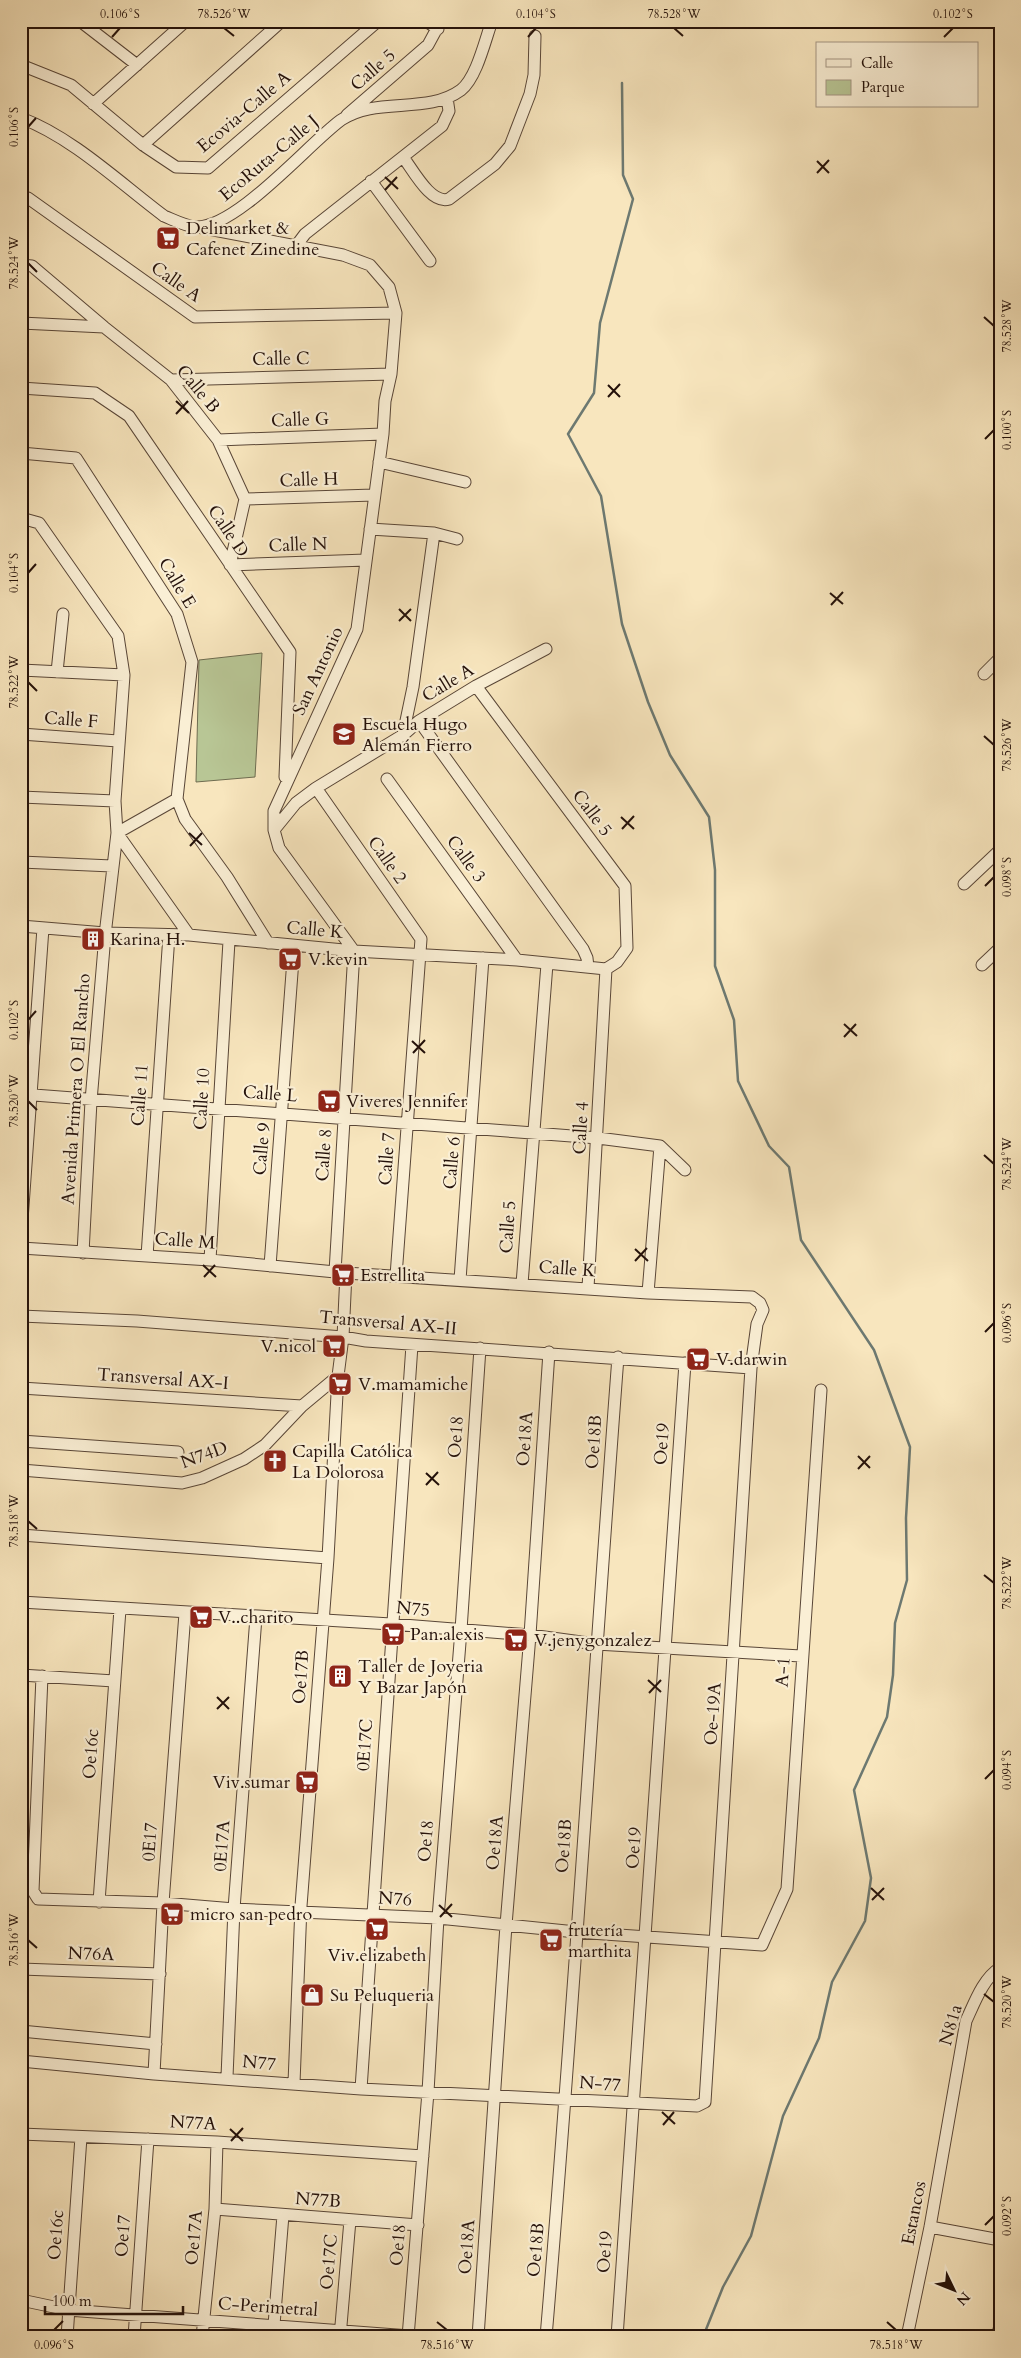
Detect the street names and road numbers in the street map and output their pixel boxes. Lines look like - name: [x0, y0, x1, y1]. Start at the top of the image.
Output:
- street label: Calle 5: [345, 43, 401, 97]
- street label: Ecovia-Calle A: [192, 65, 296, 159]
- street label: EcoRuta-Calle J: [214, 109, 324, 207]
- street label: Calle A: [146, 256, 206, 309]
- street label: Calle C: [252, 346, 310, 372]
- street label: Calle B: [170, 360, 226, 418]
- street label: Calle G: [271, 406, 329, 434]
- street label: Calle H: [279, 466, 339, 494]
- street label: Calle D: [201, 500, 255, 562]
- street label: Calle N: [268, 531, 329, 559]
- street label: Calle E: [152, 553, 202, 613]
- street label: San Antonio: [287, 622, 350, 719]
- street label: Calle A: [417, 658, 479, 708]
- street label: Calle F: [43, 706, 99, 734]
- street label: Calle 5: [566, 784, 618, 842]
- street label: Calle 3: [440, 830, 492, 888]
- street label: Calle 2: [362, 831, 412, 889]
- street label: Calle K: [285, 915, 345, 945]
- street label: Avenida Primera O El Rancho: [55, 972, 97, 1205]
- street label: Calle 11: [125, 1063, 155, 1127]
- street label: Calle 10: [188, 1067, 216, 1131]
- street label: Calle L: [242, 1080, 298, 1108]
- street label: Calle 4: [567, 1101, 595, 1155]
- street label: Calle 9: [247, 1122, 277, 1176]
- street label: Calle 8: [310, 1128, 338, 1182]
- street label: Calle 7: [373, 1132, 401, 1186]
- street label: Calle 6: [437, 1136, 467, 1190]
- street label: Calle 5: [494, 1200, 522, 1254]
- street label: Calle M: [154, 1226, 216, 1256]
- street label: Calle K: [538, 1255, 597, 1284]
- street label: Transversal AX-II: [318, 1305, 458, 1341]
- street label: Transversal AX-I: [96, 1362, 230, 1396]
- street label: Oe18A: [511, 1411, 539, 1467]
- street label: Oe18B: [580, 1414, 608, 1470]
- street label: Oe18: [442, 1415, 470, 1459]
- street label: Oe19: [648, 1422, 676, 1466]
- street label: N74D: [177, 1435, 231, 1475]
- street label: N75: [395, 1595, 431, 1623]
- street label: Oe17B: [287, 1649, 315, 1705]
- street label: A-1: [769, 1656, 797, 1688]
- street label: Oe-19A: [698, 1682, 728, 1746]
- street label: 0E17C: [351, 1718, 379, 1772]
- street label: Oe16c: [77, 1728, 105, 1780]
- street label: Oe18A: [480, 1814, 510, 1871]
- street label: Oe18B: [550, 1818, 578, 1874]
- street label: 0E17A: [208, 1819, 236, 1873]
- street label: Oe18: [412, 1819, 440, 1863]
- street label: 0E17: [136, 1822, 164, 1862]
- street label: Oe19: [620, 1826, 648, 1870]
- street label: N76: [377, 1886, 413, 1912]
- street label: N76A: [67, 1941, 115, 1967]
- street label: N81a: [933, 2001, 969, 2048]
- street label: N77: [241, 2049, 277, 2077]
- street label: N-77: [578, 2070, 622, 2098]
- street label: N77A: [169, 2109, 217, 2137]
- street label: Estancos: [896, 2179, 932, 2247]
- street label: N77B: [294, 2186, 342, 2214]
- street label: Oe16c: [42, 2209, 70, 2261]
- street label: Oe17A: [179, 2209, 209, 2266]
- street label: Oe17: [109, 2214, 137, 2258]
- street label: Oe18A: [453, 2219, 481, 2275]
- street label: Oe18B: [521, 2222, 551, 2278]
- street label: Oe18: [384, 2223, 412, 2267]
- street label: Oe19: [591, 2230, 619, 2274]
- street label: Oe17C: [314, 2233, 344, 2291]
- street label: C-Perimetral: [217, 2291, 319, 2323]

